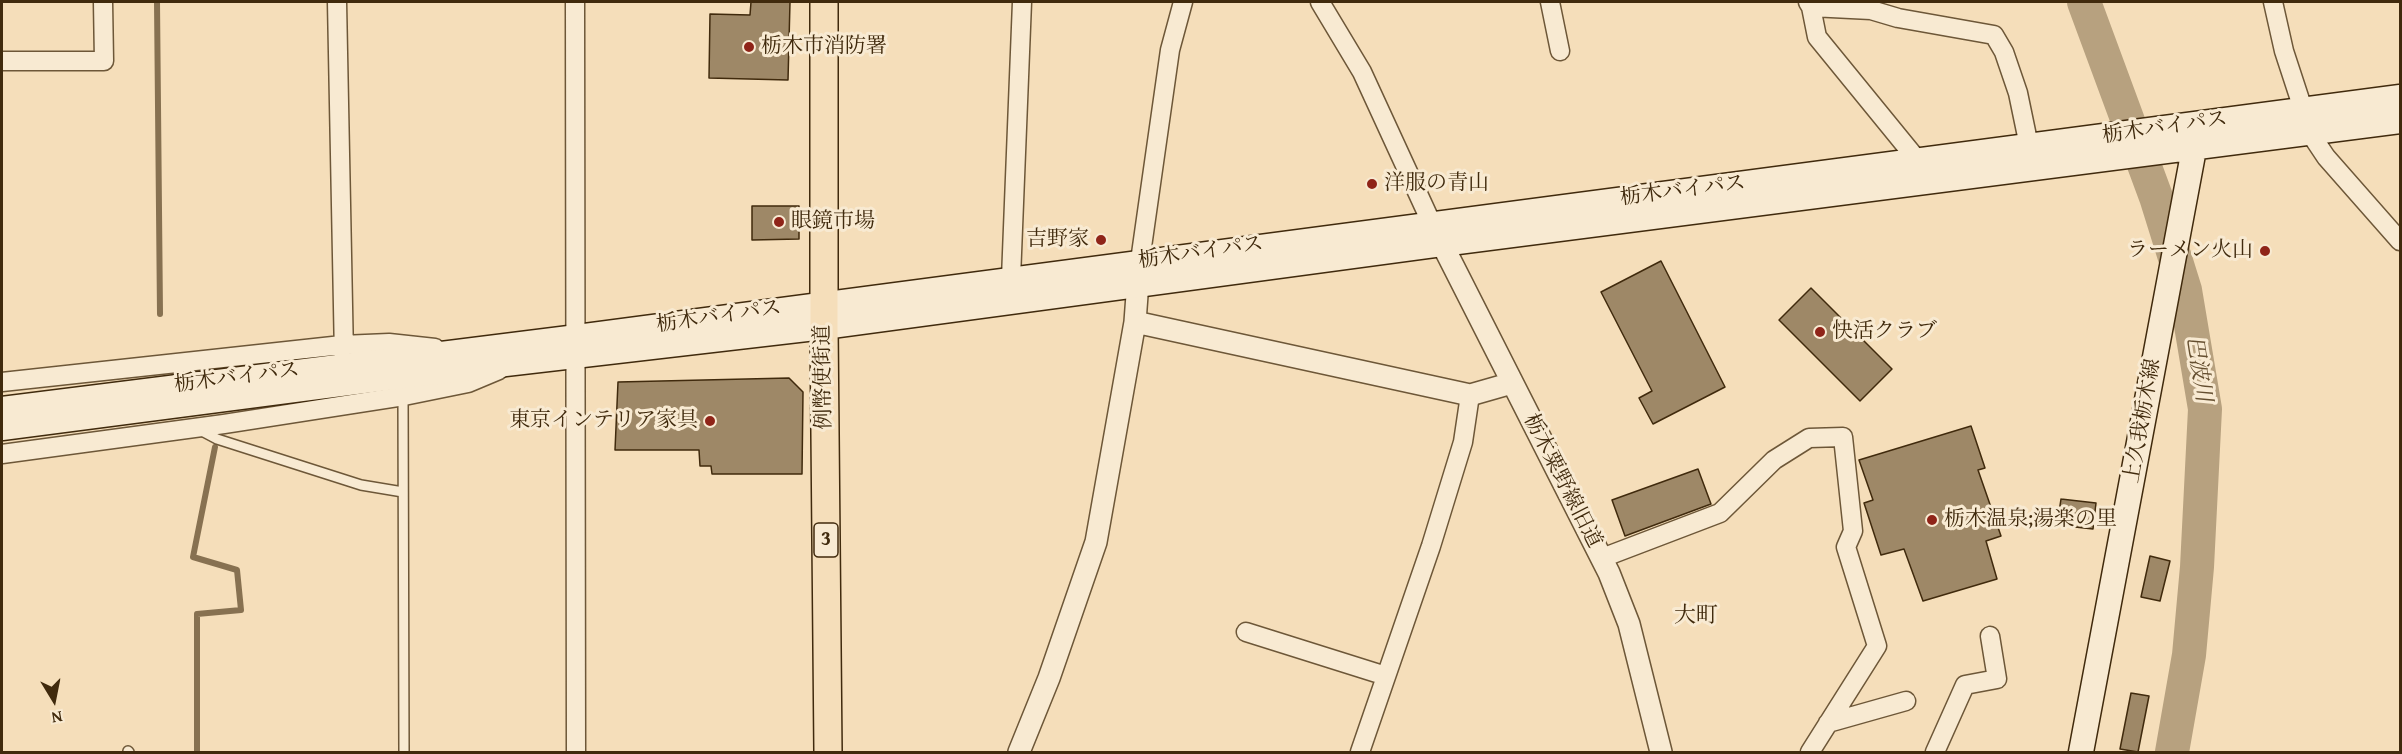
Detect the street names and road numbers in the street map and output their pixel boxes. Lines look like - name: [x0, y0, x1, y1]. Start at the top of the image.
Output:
- street label: 栃木バイパス: [2101, 107, 2229, 149]
- street label: 栃木バイパス: [1619, 171, 1747, 211]
- street label: 栃木バイパス: [1137, 232, 1265, 274]
- street label: 栃木バイパス: [655, 296, 783, 338]
- street label: 例幣使街道: [810, 324, 838, 430]
- street label: 上久我栃木線: [2120, 357, 2166, 485]
- street label: 栃木バイパス: [173, 358, 301, 398]
- street label: 栃木粟野線旧道: [1517, 410, 1607, 552]
- road number: 3: [814, 523, 838, 557]

